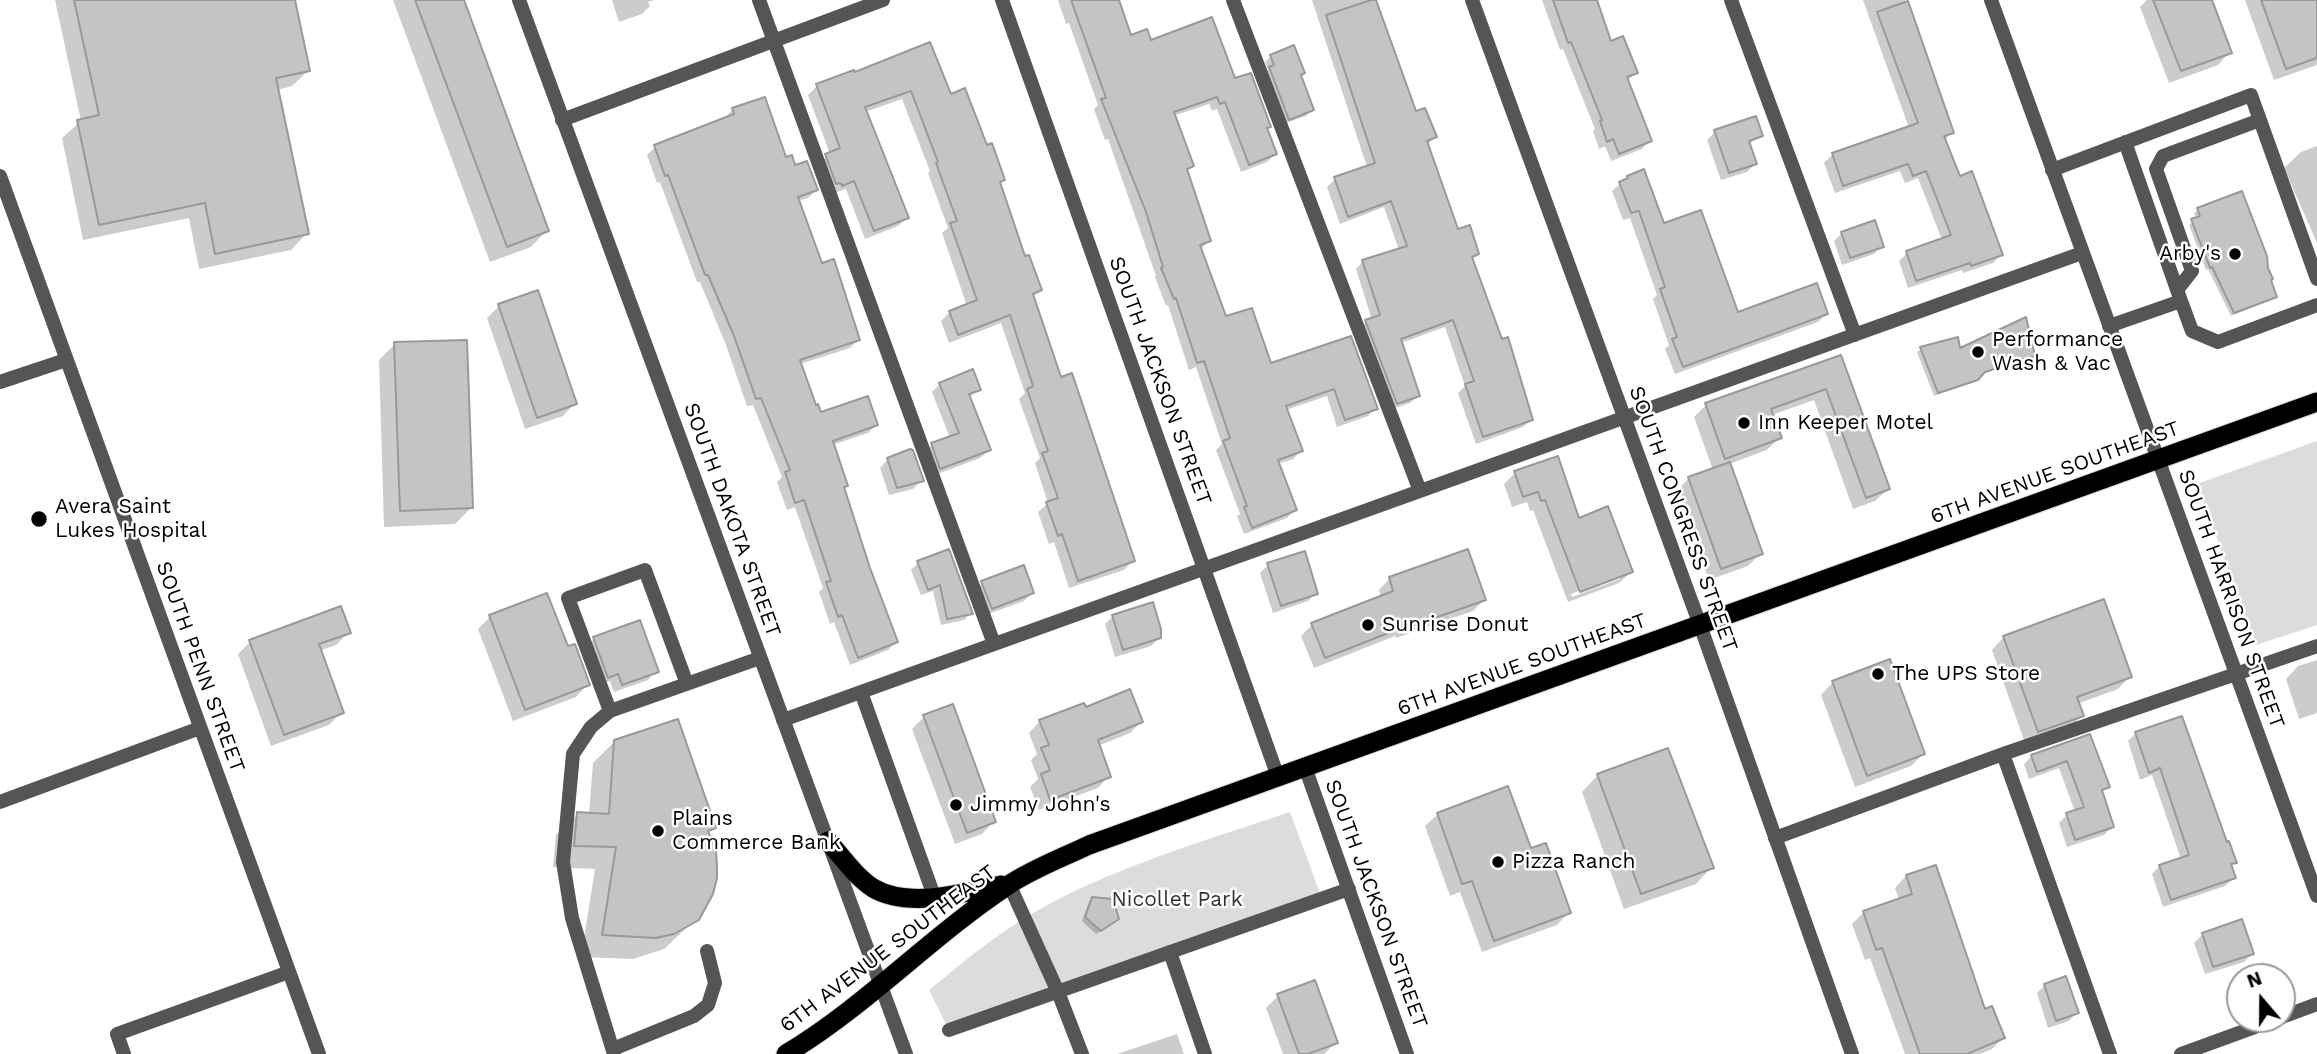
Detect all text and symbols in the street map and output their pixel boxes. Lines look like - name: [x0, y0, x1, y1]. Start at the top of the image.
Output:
- place label: Arby's: [2159, 241, 2221, 267]
- marker: Arby's: [2227, 246, 2243, 262]
- street label: SOUTH JACKSON STREET: [1103, 253, 1217, 509]
- place label: Performance Wash & Vac: [1992, 327, 2123, 377]
- marker: Performance Wash & Vac: [1970, 344, 1986, 360]
- street label: SOUTH CONGRESS STREET: [1623, 383, 1743, 655]
- street label: SOUTH DAKOTA STREET: [678, 400, 786, 640]
- place label: Inn Keeper Motel: [1758, 410, 1933, 436]
- marker: Inn Keeper Motel: [1736, 415, 1752, 431]
- street label: 6TH AVENUE SOUTHEAST: [1927, 416, 2183, 530]
- street label: SOUTH HARRISON STREET: [2172, 466, 2290, 732]
- place label: Avera Saint Lukes Hospital: [55, 494, 207, 544]
- marker: Avera Saint Lukes Hospital: [29, 509, 49, 529]
- street label: SOUTH PENN STREET: [150, 558, 250, 776]
- street label: 6TH AVENUE SOUTHEAST: [1394, 608, 1650, 722]
- place label: Sunrise Donut: [1382, 612, 1528, 638]
- marker: Sunrise Donut: [1360, 617, 1376, 633]
- place label: The UPS Store: [1892, 661, 2040, 687]
- marker: The UPS Store: [1870, 666, 1886, 682]
- street label: SOUTH JACKSON STREET: [1319, 776, 1433, 1032]
- place label: Jimmy John's: [970, 792, 1111, 818]
- marker: Jimmy John's: [948, 797, 964, 813]
- place label: Plains Commerce Bank: [672, 806, 841, 856]
- marker: Plains Commerce Bank: [650, 823, 666, 839]
- place label: Pizza Ranch: [1512, 849, 1635, 875]
- marker: Pizza Ranch: [1490, 854, 1506, 870]
- street label: 6TH AVENUE SOUTHEAST: [775, 860, 1001, 1038]
- park label: Nicollet Park: [1111, 887, 1243, 913]
- north arrow: [2226, 963, 2296, 1033]
- text: N: [2244, 966, 2265, 993]

